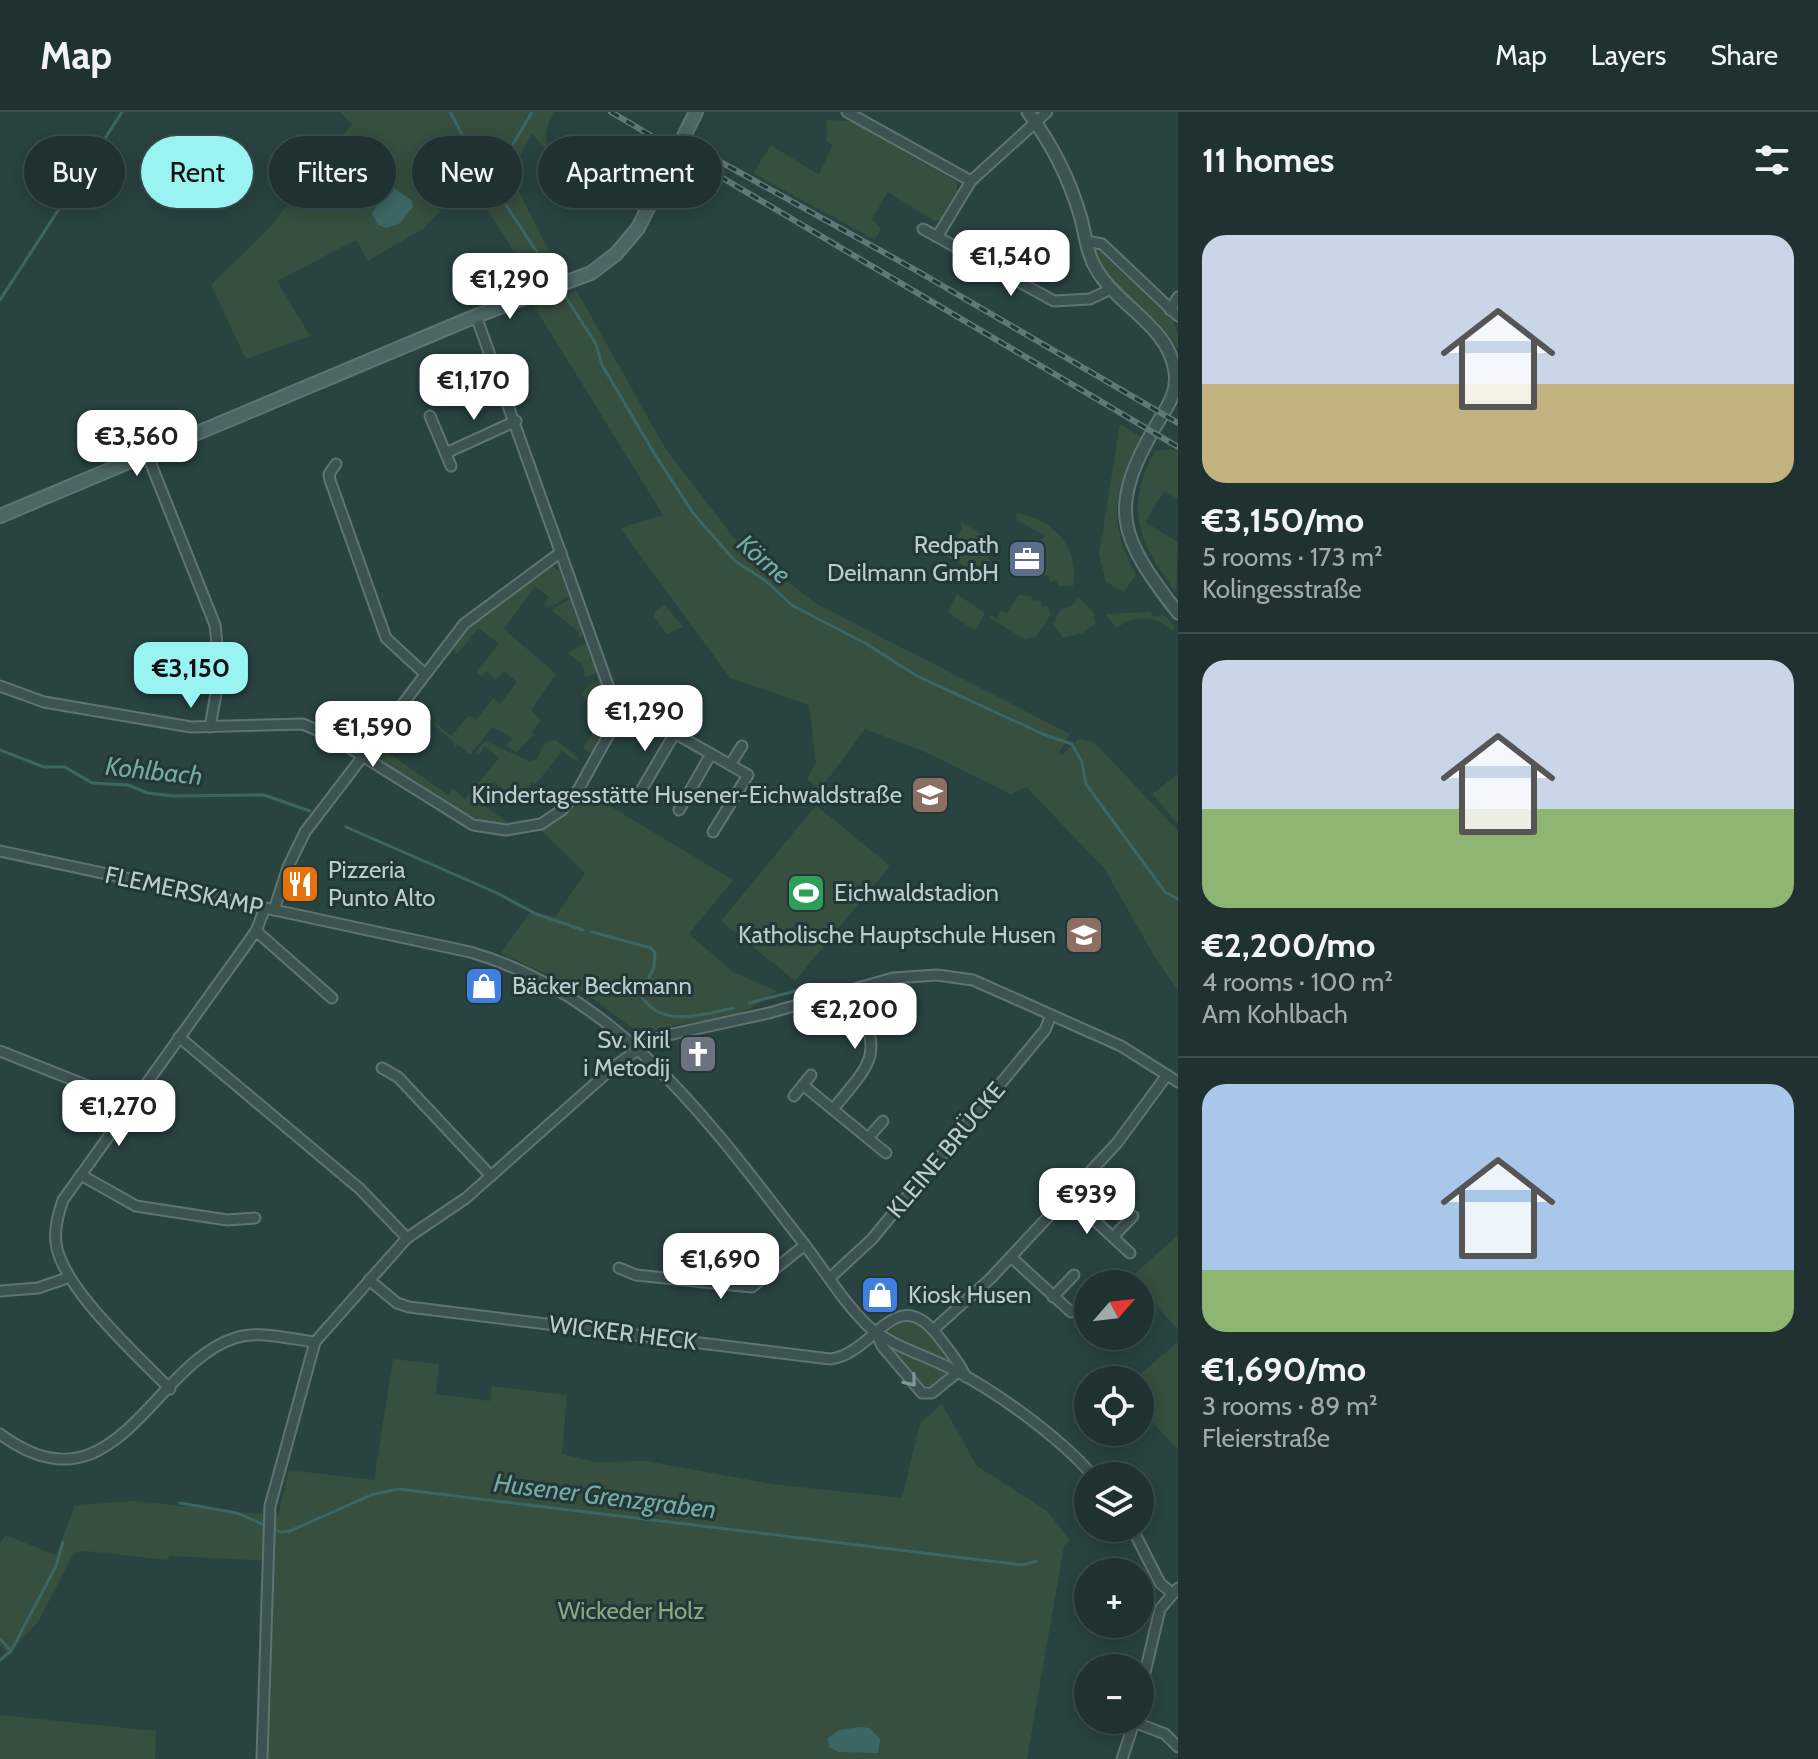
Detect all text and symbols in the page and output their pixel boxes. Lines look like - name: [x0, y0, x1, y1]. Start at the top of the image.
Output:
- text: Map: [40, 32, 112, 79]
- text: Map: [1495, 38, 1547, 72]
- text: Layers: [1591, 38, 1666, 72]
- text: Share: [1710, 38, 1778, 72]
- chip: Buy: [24, 136, 125, 208]
- chip: Rent: [141, 136, 253, 208]
- chip: Filters: [269, 136, 396, 208]
- chip: New: [412, 136, 522, 208]
- chip: Apartment: [538, 136, 722, 208]
- icon: filters: [1750, 138, 1794, 182]
- text: 11 homes: [1202, 139, 1334, 181]
- pin: €1,540: [946, 230, 1076, 298]
- text: €1,540: [971, 240, 1051, 272]
- pin: €1,290: [445, 253, 575, 321]
- text: €1,290: [470, 263, 550, 295]
- icon: home: [1426, 287, 1570, 431]
- pin: €1,170: [409, 354, 539, 422]
- text: €1,170: [438, 364, 510, 396]
- pin: €3,560: [72, 410, 202, 478]
- text: €3,560: [95, 420, 179, 452]
- text: €3,150/mo: [1202, 499, 1364, 541]
- water label: Körne: [731, 527, 797, 591]
- place label: Redpath Deilmann GmbH: [827, 530, 999, 587]
- office icon: Redpath Deilmann GmbH: [1006, 538, 1048, 580]
- text: 5 rooms · 173 m²: [1202, 541, 1383, 573]
- text: Kolingesstraße: [1202, 573, 1362, 605]
- pin: €3,150: [126, 642, 256, 710]
- text: €3,150: [152, 652, 230, 684]
- pin: €1,290: [580, 685, 710, 753]
- text: €1,290: [605, 695, 685, 727]
- pin: €1,590: [308, 701, 438, 769]
- text: €1,590: [333, 711, 413, 743]
- icon: home: [1426, 712, 1570, 856]
- water label: Kohlbach: [104, 750, 204, 792]
- school or university icon: Kindertagesstätte Husener-Eichwaldstraße: [909, 774, 951, 816]
- place label: Kindertagesstätte Husener-Eichwaldstraße: [472, 780, 902, 809]
- place label: Pizzeria Punto Alto: [328, 855, 435, 912]
- street label: FLEMERSKAMP: [103, 860, 266, 921]
- restaurant icon: Pizzeria Punto Alto: [279, 863, 321, 905]
- sports icon: Eichwaldstadion: [785, 872, 827, 914]
- place label: Eichwaldstadion: [834, 878, 999, 907]
- school or university icon: Katholische Hauptschule Husen: [1063, 914, 1105, 956]
- place label: Katholische Hauptschule Husen: [738, 920, 1056, 949]
- text: €2,200/mo: [1202, 924, 1375, 966]
- shop icon: Bäcker Beckmann: [463, 965, 505, 1007]
- text: 4 rooms · 100 m²: [1202, 966, 1393, 998]
- place label: Bäcker Beckmann: [512, 971, 692, 1000]
- pin: €2,200: [790, 983, 920, 1051]
- text: €2,200: [812, 993, 898, 1025]
- text: Am Kohlbach: [1202, 998, 1348, 1030]
- place label: Sv. Kiril i Metodij: [583, 1025, 670, 1082]
- church icon: Sv. Kiril i Metodij: [677, 1033, 719, 1075]
- street label: KLEINE BRÜCKE: [880, 1076, 1011, 1224]
- pin: €1,270: [54, 1080, 184, 1148]
- text: €1,270: [80, 1090, 158, 1122]
- icon: home: [1426, 1136, 1570, 1280]
- pin: €939: [1040, 1168, 1134, 1236]
- text: €939: [1057, 1178, 1117, 1210]
- pin: €1,690: [656, 1233, 786, 1301]
- text: €1,690: [681, 1243, 761, 1275]
- north arrow: [1074, 1270, 1154, 1350]
- map controls: [1074, 1270, 1154, 1734]
- shop icon: Kiosk Husen: [859, 1274, 901, 1316]
- place label: Kiosk Husen: [908, 1280, 1031, 1309]
- street label: WICKER HECK: [547, 1309, 699, 1356]
- text: €1,690/mo: [1202, 1348, 1366, 1390]
- button: locate: [1074, 1366, 1154, 1446]
- one-way arrow: [901, 1372, 916, 1387]
- text: 3 rooms · 89 m²: [1202, 1390, 1378, 1422]
- text: Fleierstraße: [1202, 1422, 1330, 1454]
- button: layers: [1074, 1462, 1154, 1542]
- water label: Husener Grenzgraben: [492, 1466, 718, 1526]
- button: +: [1074, 1558, 1154, 1638]
- park label: Wickeder Holz: [558, 1596, 704, 1625]
- button: −: [1074, 1654, 1154, 1734]

